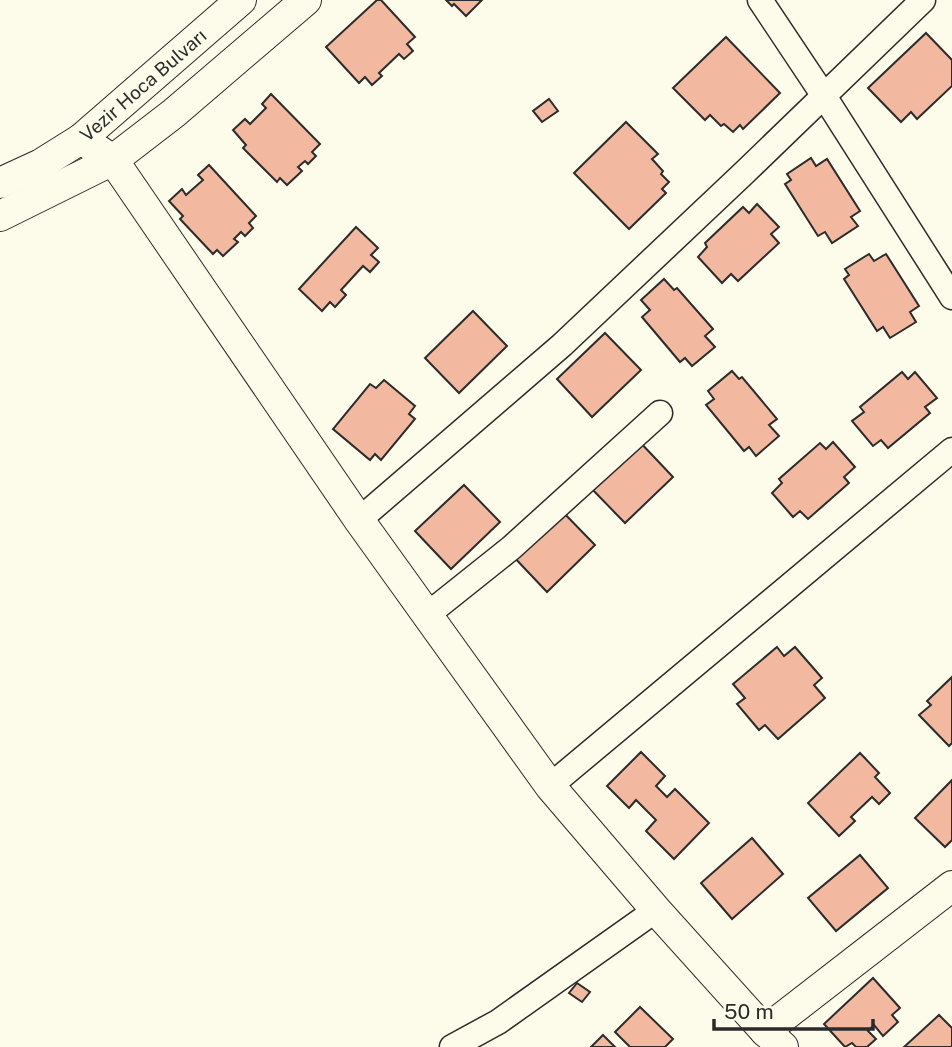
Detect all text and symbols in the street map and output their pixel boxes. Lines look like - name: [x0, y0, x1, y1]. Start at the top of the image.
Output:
- street label: Vezir Hoca Bulvarı: [75, 24, 211, 146]
- scale bar: [714, 988, 873, 1032]
- text: 50 m: [724, 999, 774, 1024]

